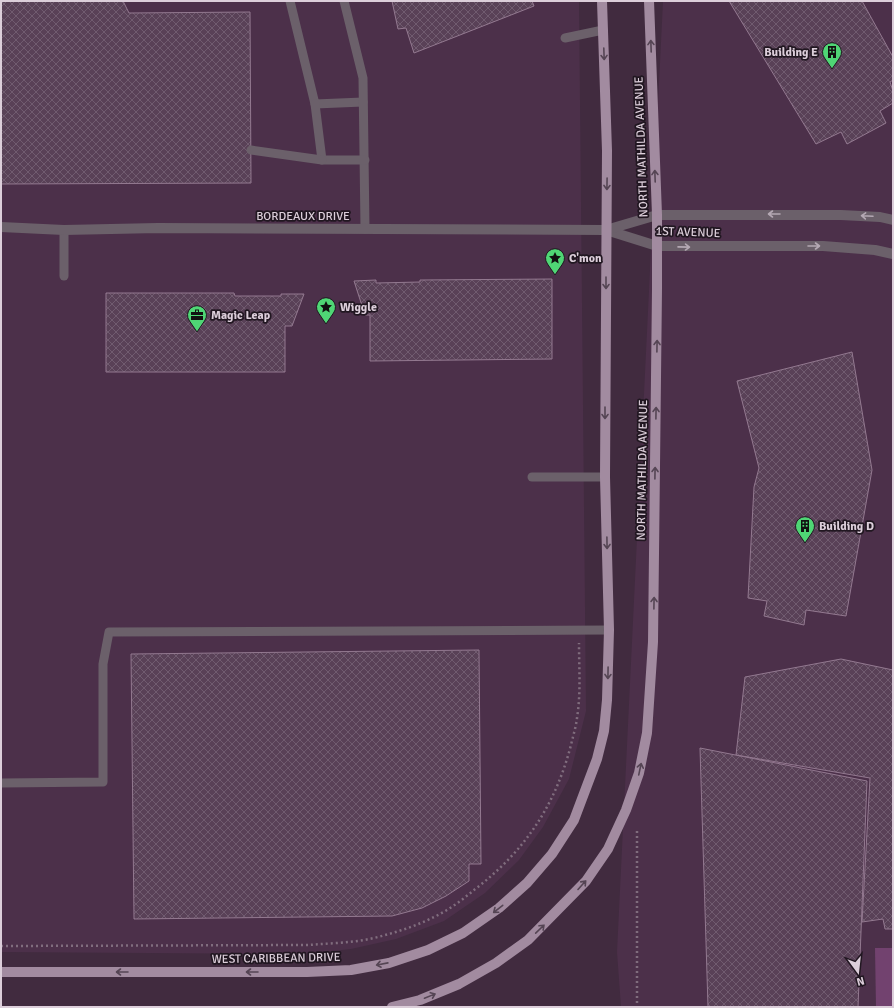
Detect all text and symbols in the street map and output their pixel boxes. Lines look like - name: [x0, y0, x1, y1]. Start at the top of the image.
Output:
- one-way arrow: [647, 40, 655, 53]
- building icon: Building E: [821, 41, 843, 69]
- place label: Building E: [764, 45, 818, 60]
- one-way arrow: [600, 47, 608, 60]
- street label: NORTH MATHILDA AVENUE: [632, 76, 651, 218]
- one-way arrow: [651, 170, 659, 183]
- one-way arrow: [603, 177, 611, 190]
- street label: BORDEAUX DRIVE: [256, 209, 350, 224]
- one-way arrow: [768, 210, 781, 218]
- one-way arrow: [861, 213, 874, 220]
- street label: 1ST AVENUE: [655, 224, 721, 241]
- one-way arrow: [807, 242, 820, 250]
- one-way arrow: [677, 243, 690, 251]
- place icon: C'mon: [544, 247, 566, 275]
- place label: C'mon: [569, 251, 602, 266]
- one-way arrow: [602, 276, 610, 289]
- place icon: Wiggle: [315, 296, 337, 324]
- place label: Wiggle: [340, 300, 377, 315]
- office icon: Magic Leap: [186, 304, 208, 332]
- place label: Magic Leap: [211, 308, 271, 323]
- one-way arrow: [653, 340, 661, 353]
- street label: NORTH MATHILDA AVENUE: [634, 399, 651, 540]
- one-way arrow: [601, 406, 609, 419]
- one-way arrow: [652, 407, 660, 420]
- one-way arrow: [651, 467, 659, 480]
- building icon: Building D: [794, 515, 816, 543]
- place label: Building D: [819, 519, 874, 534]
- one-way arrow: [603, 536, 610, 549]
- one-way arrow: [650, 597, 658, 610]
- one-way arrow: [604, 666, 611, 679]
- one-way arrow: [636, 763, 644, 776]
- one-way arrow: [578, 879, 587, 890]
- one-way arrow: [492, 904, 503, 913]
- one-way arrow: [535, 924, 545, 934]
- street label: WEST CARIBBEAN DRIVE: [211, 950, 341, 967]
- north arrow: [838, 952, 878, 992]
- one-way arrow: [376, 961, 389, 969]
- one-way arrow: [116, 968, 129, 976]
- one-way arrow: [246, 968, 259, 976]
- text: N: [855, 974, 866, 988]
- one-way arrow: [423, 991, 435, 999]

